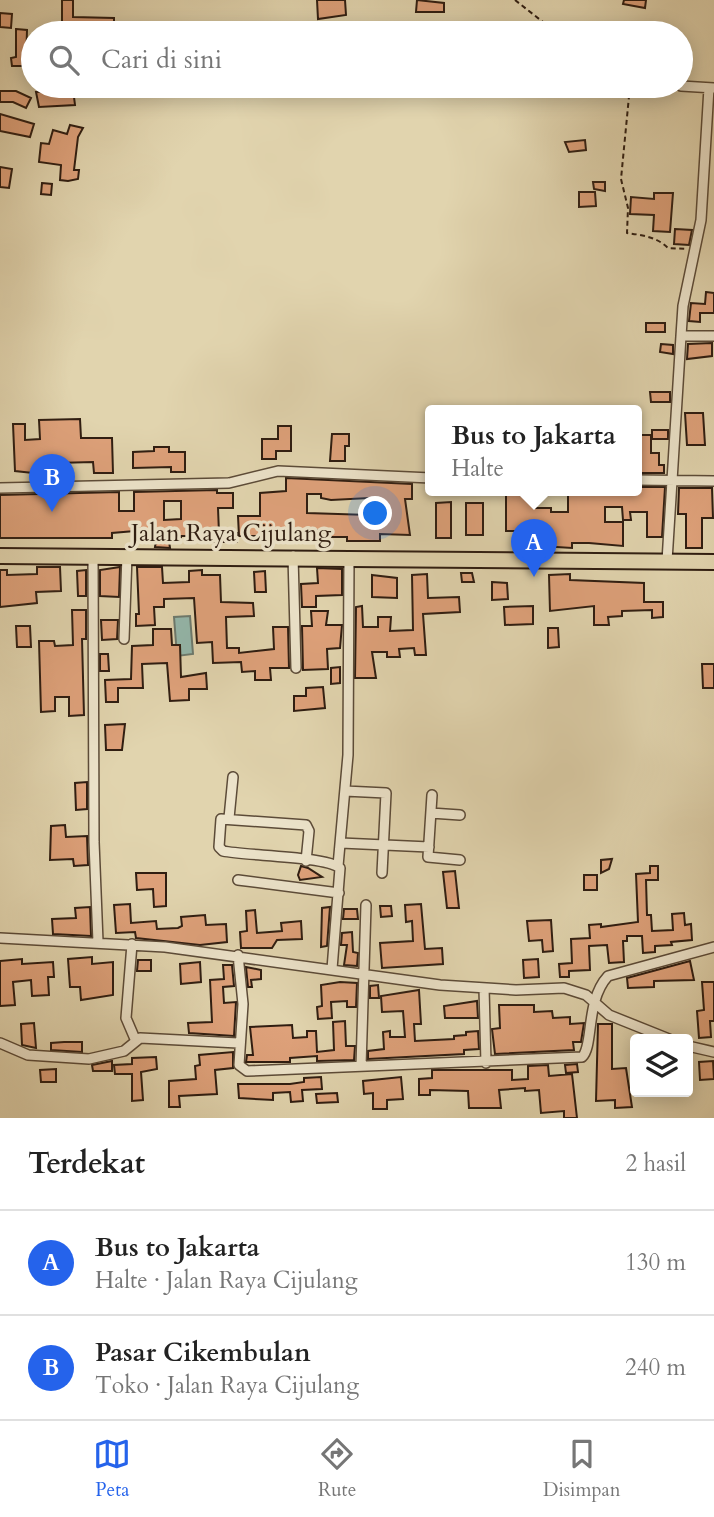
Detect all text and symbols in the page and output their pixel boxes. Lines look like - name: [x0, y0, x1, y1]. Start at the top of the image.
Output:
- search box: [21, 21, 693, 98]
- icon: search: [45, 41, 83, 79]
- text: Cari di sini: [101, 42, 222, 77]
- popup: [425, 405, 642, 496]
- text: Bus to Jakarta: [451, 418, 616, 453]
- text: Halte: [451, 453, 504, 484]
- pin: B: [29, 454, 75, 512]
- your location: [358, 496, 392, 530]
- street label: Jalan Raya Cijulang: [128, 517, 332, 550]
- pin: A: [511, 519, 557, 577]
- map controls: [630, 1034, 693, 1097]
- button: layers: [630, 1034, 693, 1097]
- text: Terdekat: [28, 1143, 145, 1184]
- text: 2 hasil: [625, 1148, 686, 1179]
- text: Bus to Jakarta: [95, 1230, 260, 1265]
- text: A: [42, 1247, 60, 1278]
- text: 130 m: [625, 1247, 686, 1278]
- text: Halte · Jalan Raya Cijulang: [95, 1265, 358, 1296]
- text: Pasar Cikembulan: [95, 1335, 311, 1370]
- text: B: [43, 1352, 59, 1383]
- text: 240 m: [625, 1352, 686, 1383]
- text: Toko · Jalan Raya Cijulang: [95, 1370, 359, 1401]
- tab: Peta: [93, 1435, 131, 1503]
- tab: Rute: [318, 1435, 356, 1503]
- tab: Disimpan: [543, 1435, 621, 1503]

